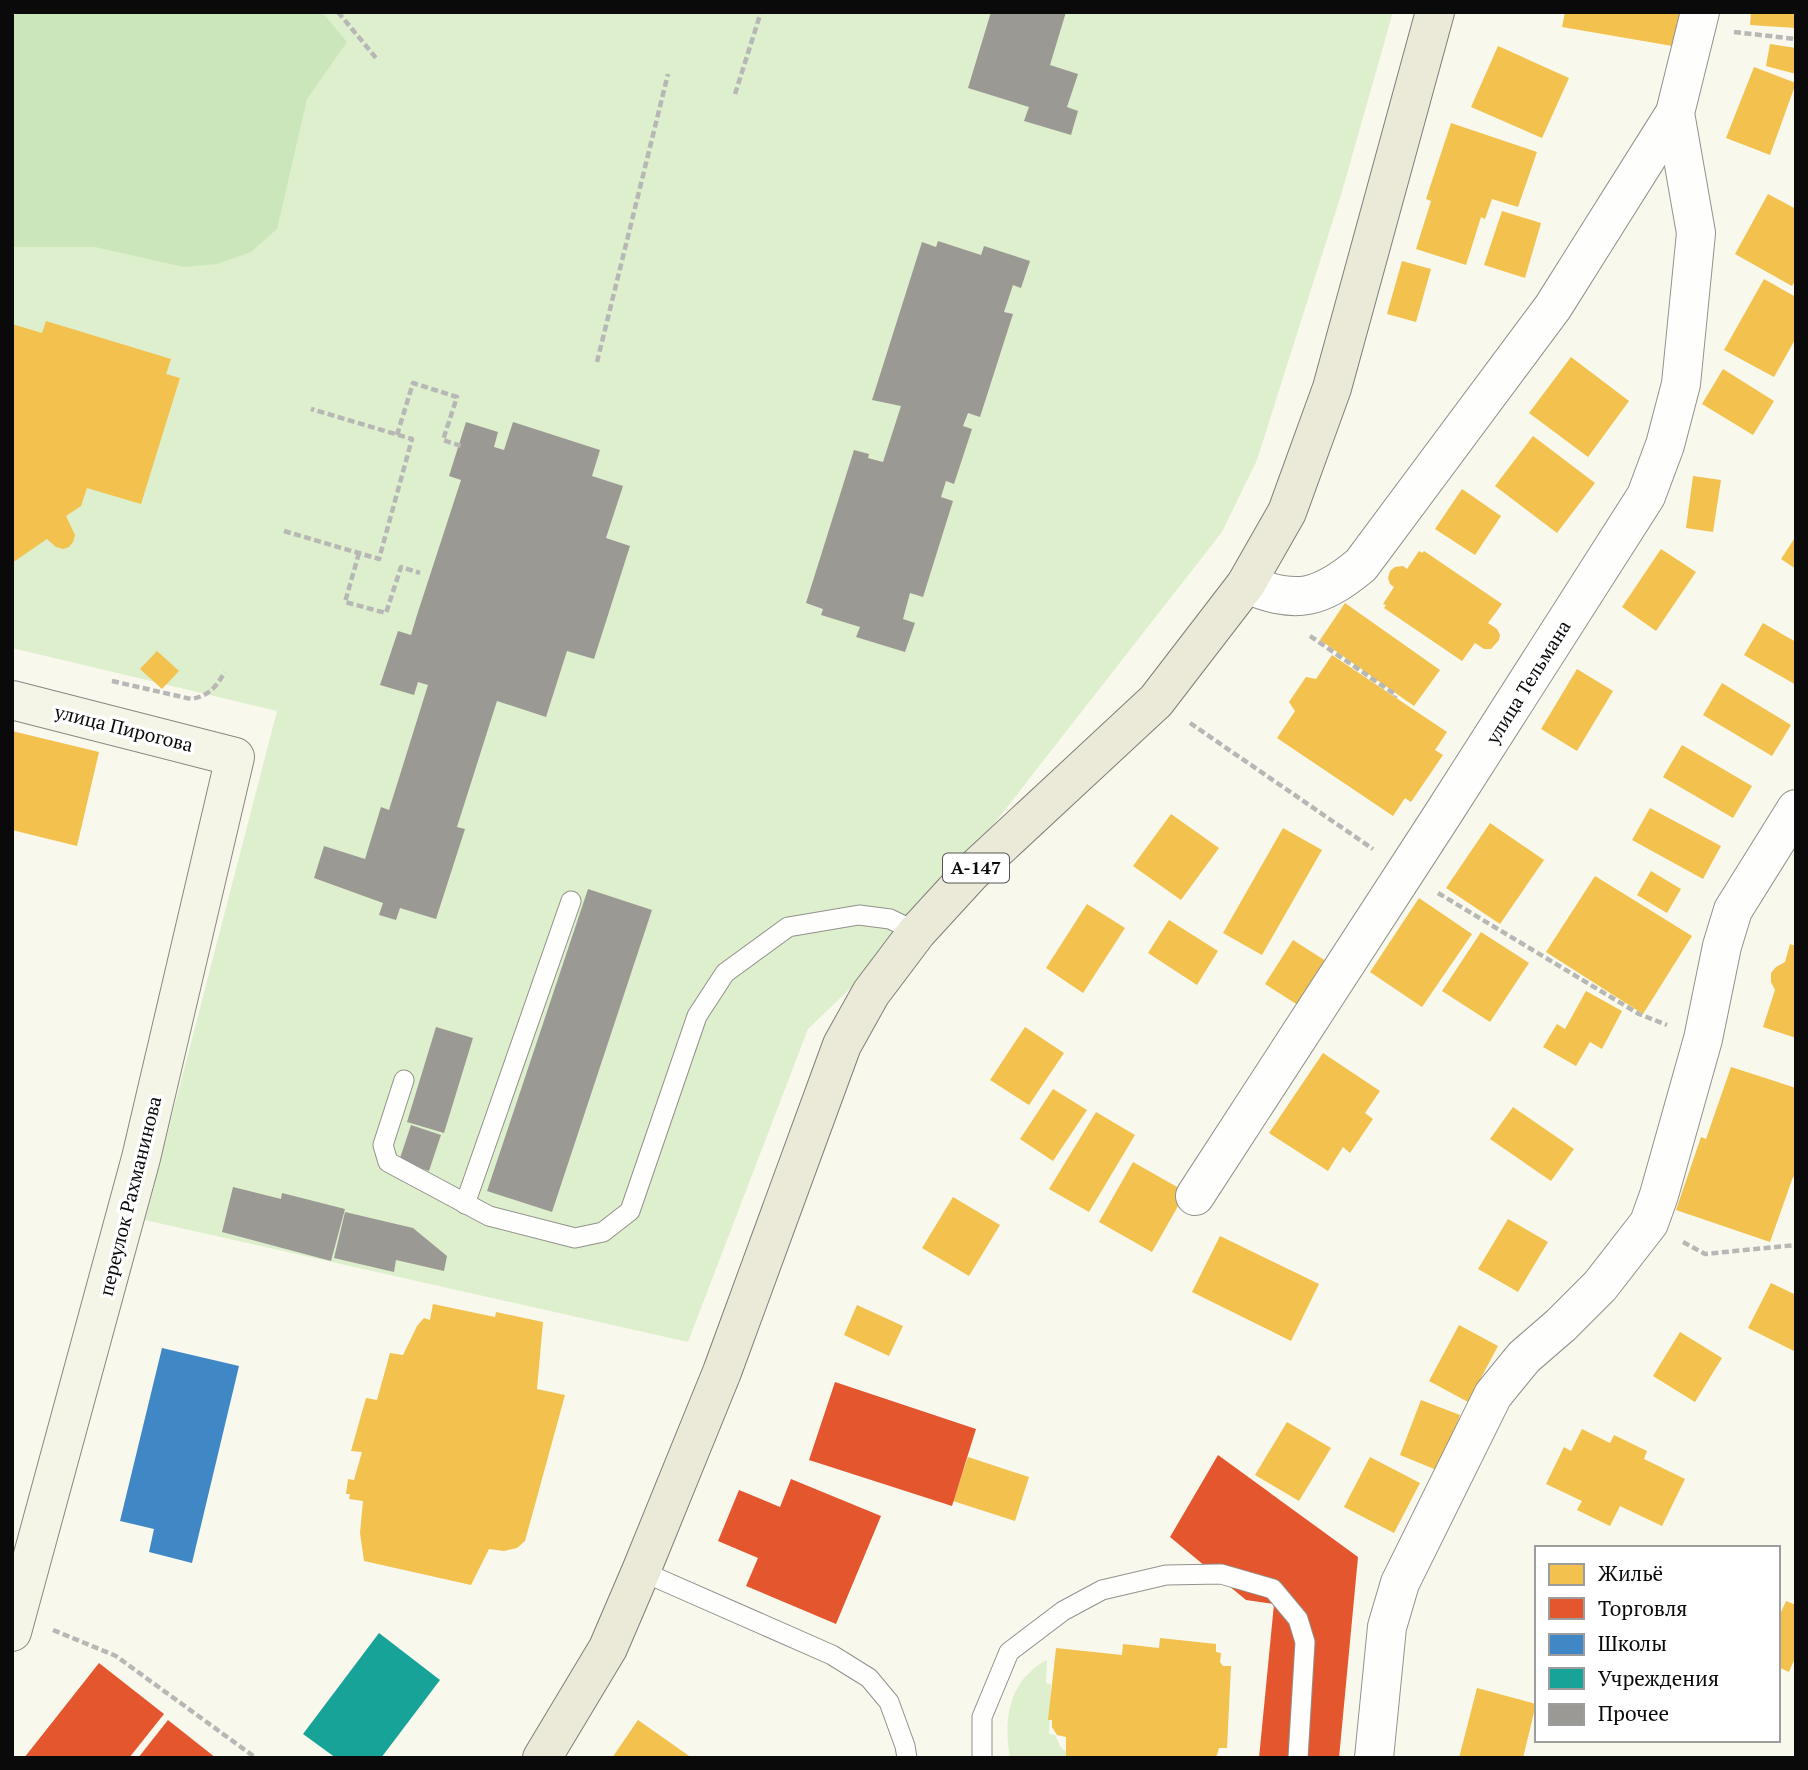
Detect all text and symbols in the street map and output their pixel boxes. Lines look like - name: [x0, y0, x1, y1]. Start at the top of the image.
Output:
- street label: улица Тельмана: [1479, 615, 1576, 749]
- street label: улица Пирогова: [51, 698, 196, 757]
- road number: А-147: [943, 854, 1009, 882]
- street label: переулок Рахманинова: [93, 1093, 167, 1299]
- legend: [1535, 1546, 1780, 1742]
- text: Жильё: [1598, 1559, 1663, 1587]
- text: Торговля: [1598, 1594, 1687, 1622]
- text: Школы: [1598, 1629, 1667, 1657]
- text: Учреждения: [1598, 1664, 1719, 1692]
- text: Прочее: [1598, 1699, 1669, 1727]

